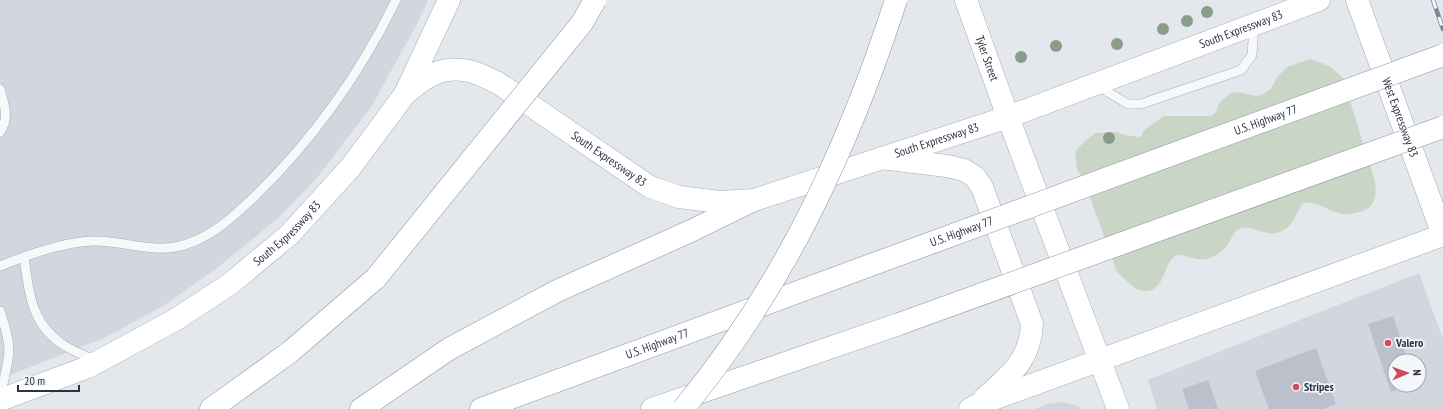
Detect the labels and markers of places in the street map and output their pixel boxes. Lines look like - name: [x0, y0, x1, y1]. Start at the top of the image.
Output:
- place label: Valero: [1395, 335, 1424, 350]
- marker: Valero: [1383, 338, 1393, 348]
- place label: Stripes: [1304, 379, 1334, 394]
- marker: Stripes: [1291, 382, 1301, 392]

